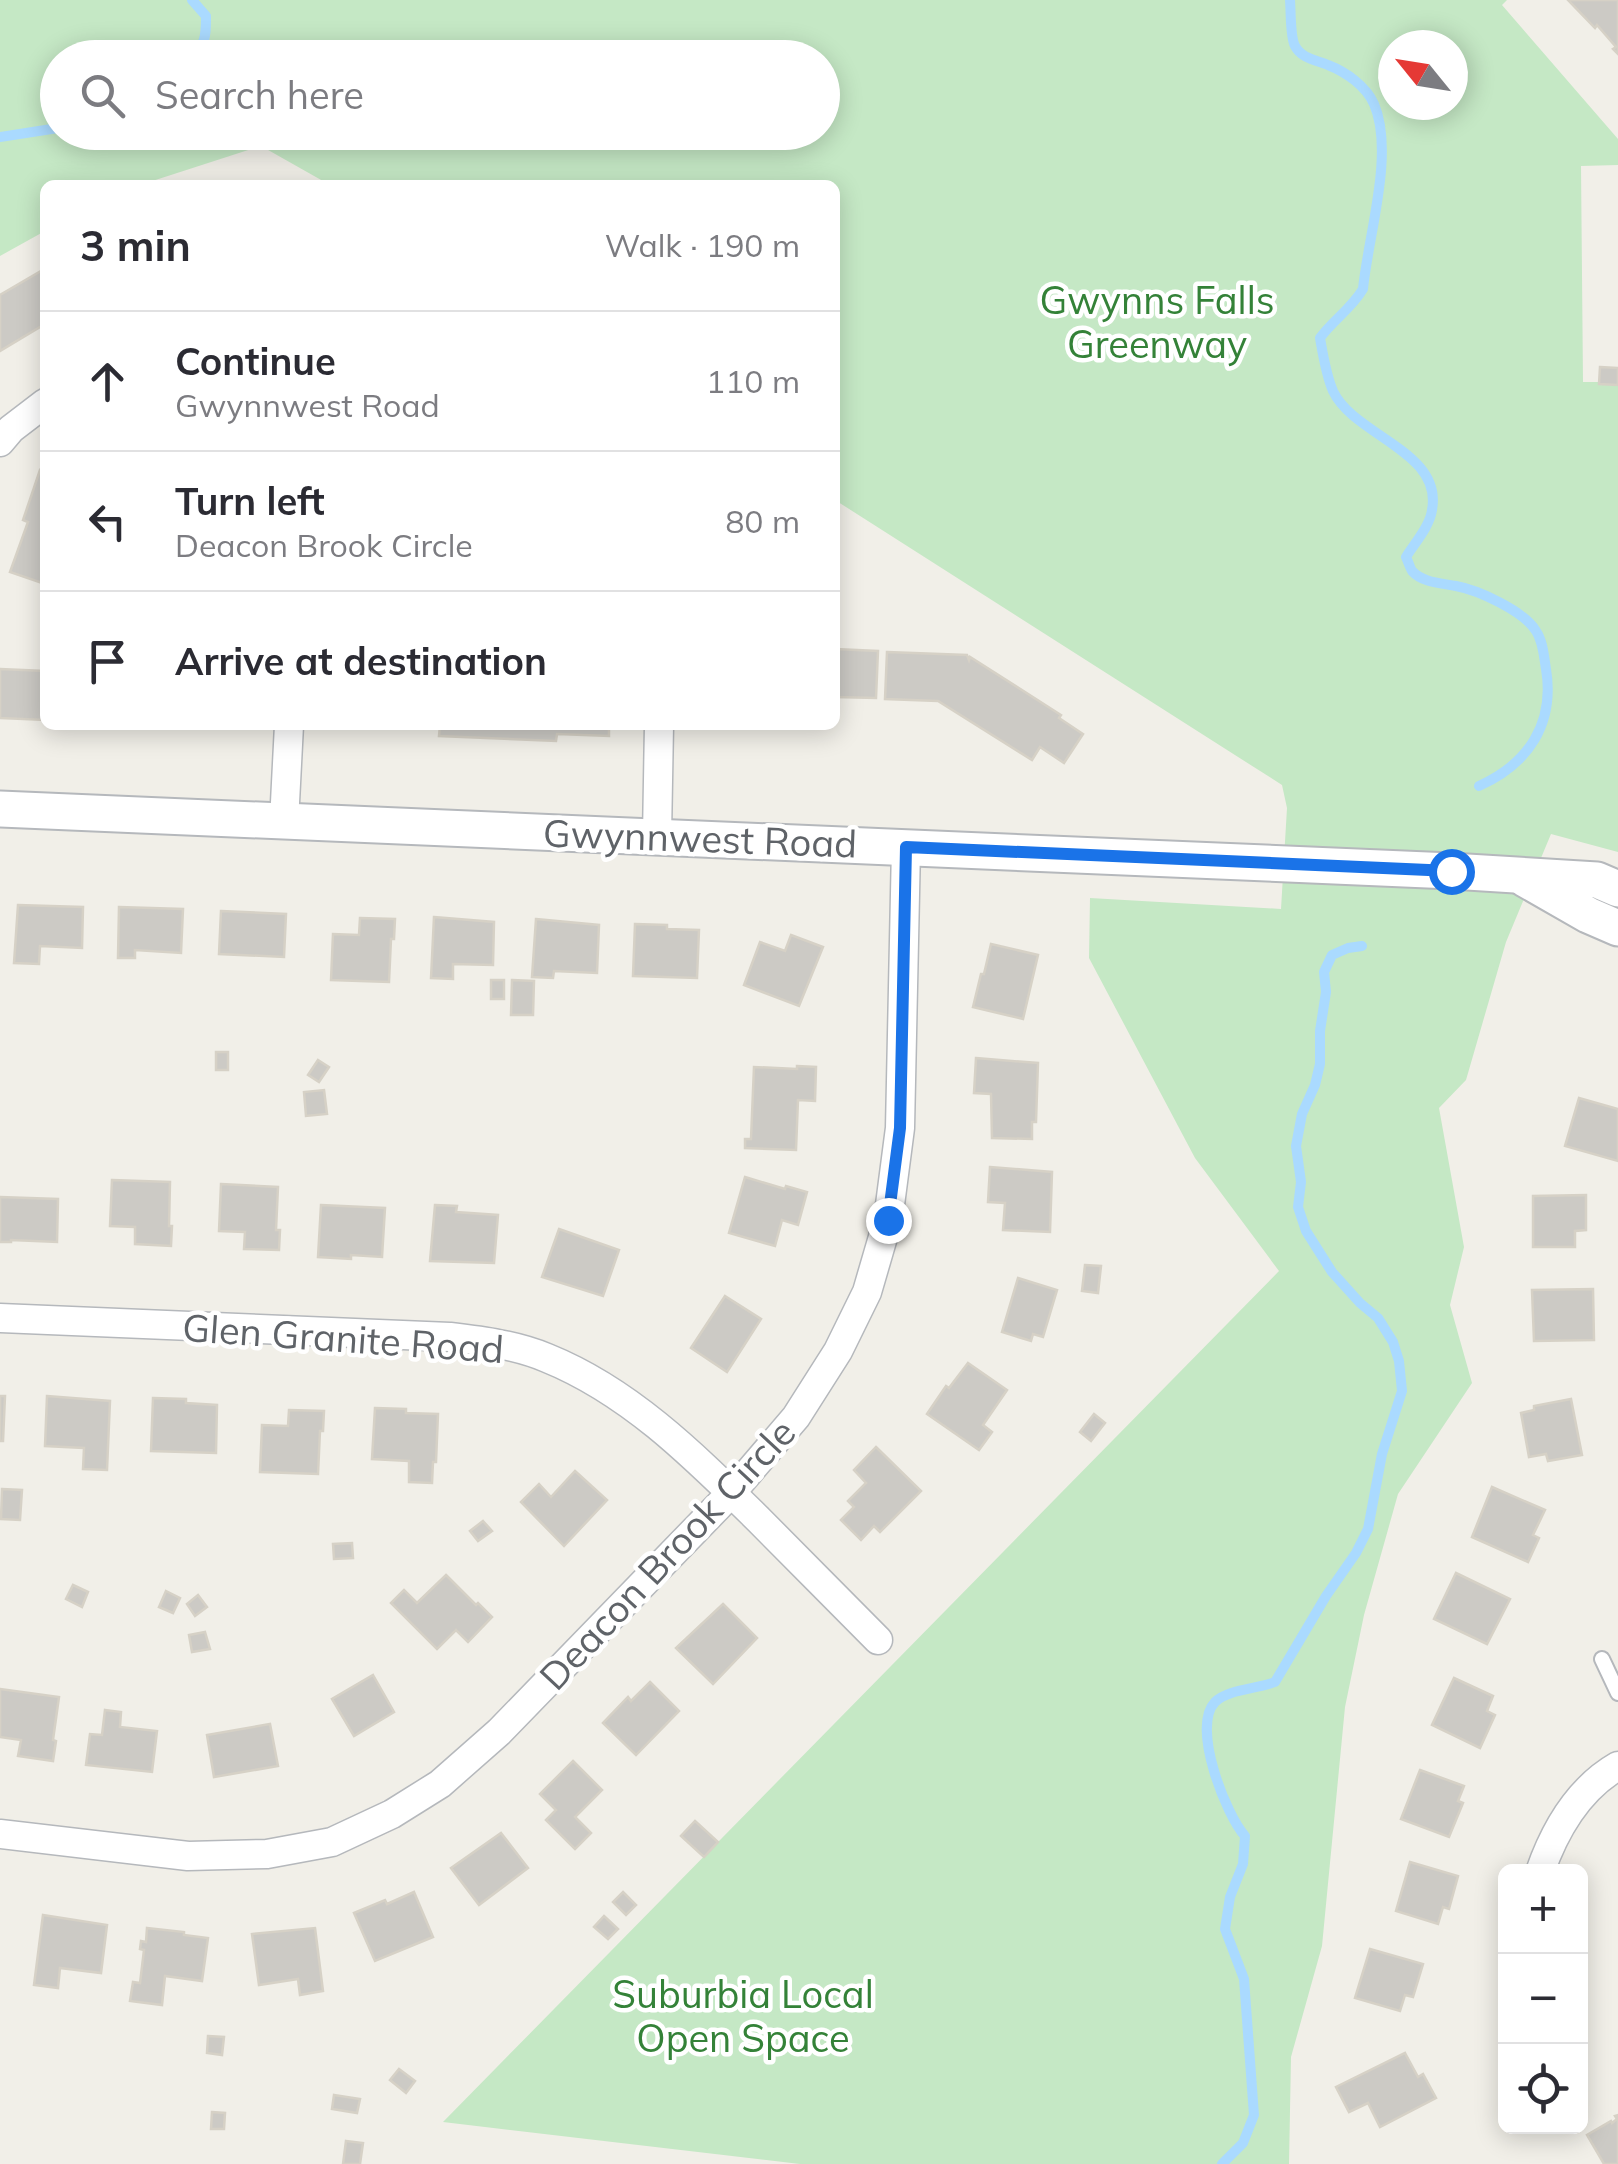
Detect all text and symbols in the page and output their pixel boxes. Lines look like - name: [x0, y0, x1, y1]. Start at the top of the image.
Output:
- north arrow: [1378, 30, 1468, 120]
- search box: [40, 40, 840, 150]
- icon: search: [75, 68, 130, 123]
- text: Search here: [155, 71, 364, 119]
- text: 3 min: [80, 219, 191, 272]
- text: Walk · 190 m: [605, 225, 800, 265]
- park label: Gwynns Falls Greenway: [1039, 276, 1275, 368]
- text: Continue: [175, 337, 336, 385]
- icon: ahead: [80, 354, 135, 409]
- text: 110 m: [706, 361, 800, 401]
- text: Gwynnwest Road: [175, 385, 440, 425]
- text: Turn left: [175, 477, 325, 525]
- icon: left: [80, 494, 135, 549]
- text: 80 m: [725, 501, 800, 541]
- text: Deacon Brook Circle: [175, 525, 473, 565]
- icon: arrive: [80, 634, 135, 689]
- text: Arrive at destination: [175, 637, 547, 685]
- street label: Gwynnwest Road: [542, 809, 858, 867]
- route start: [1429, 849, 1475, 895]
- route end: [866, 1198, 912, 1244]
- street label: Glen Granite Road: [181, 1303, 505, 1373]
- street label: Deacon Brook Circle: [529, 1408, 805, 1700]
- map controls: [1498, 1864, 1588, 2134]
- button: +: [1498, 1864, 1588, 1954]
- button: −: [1498, 1954, 1588, 2044]
- park label: Suburbia Local Open Space: [612, 1970, 874, 2062]
- button: locate: [1498, 2044, 1588, 2134]

